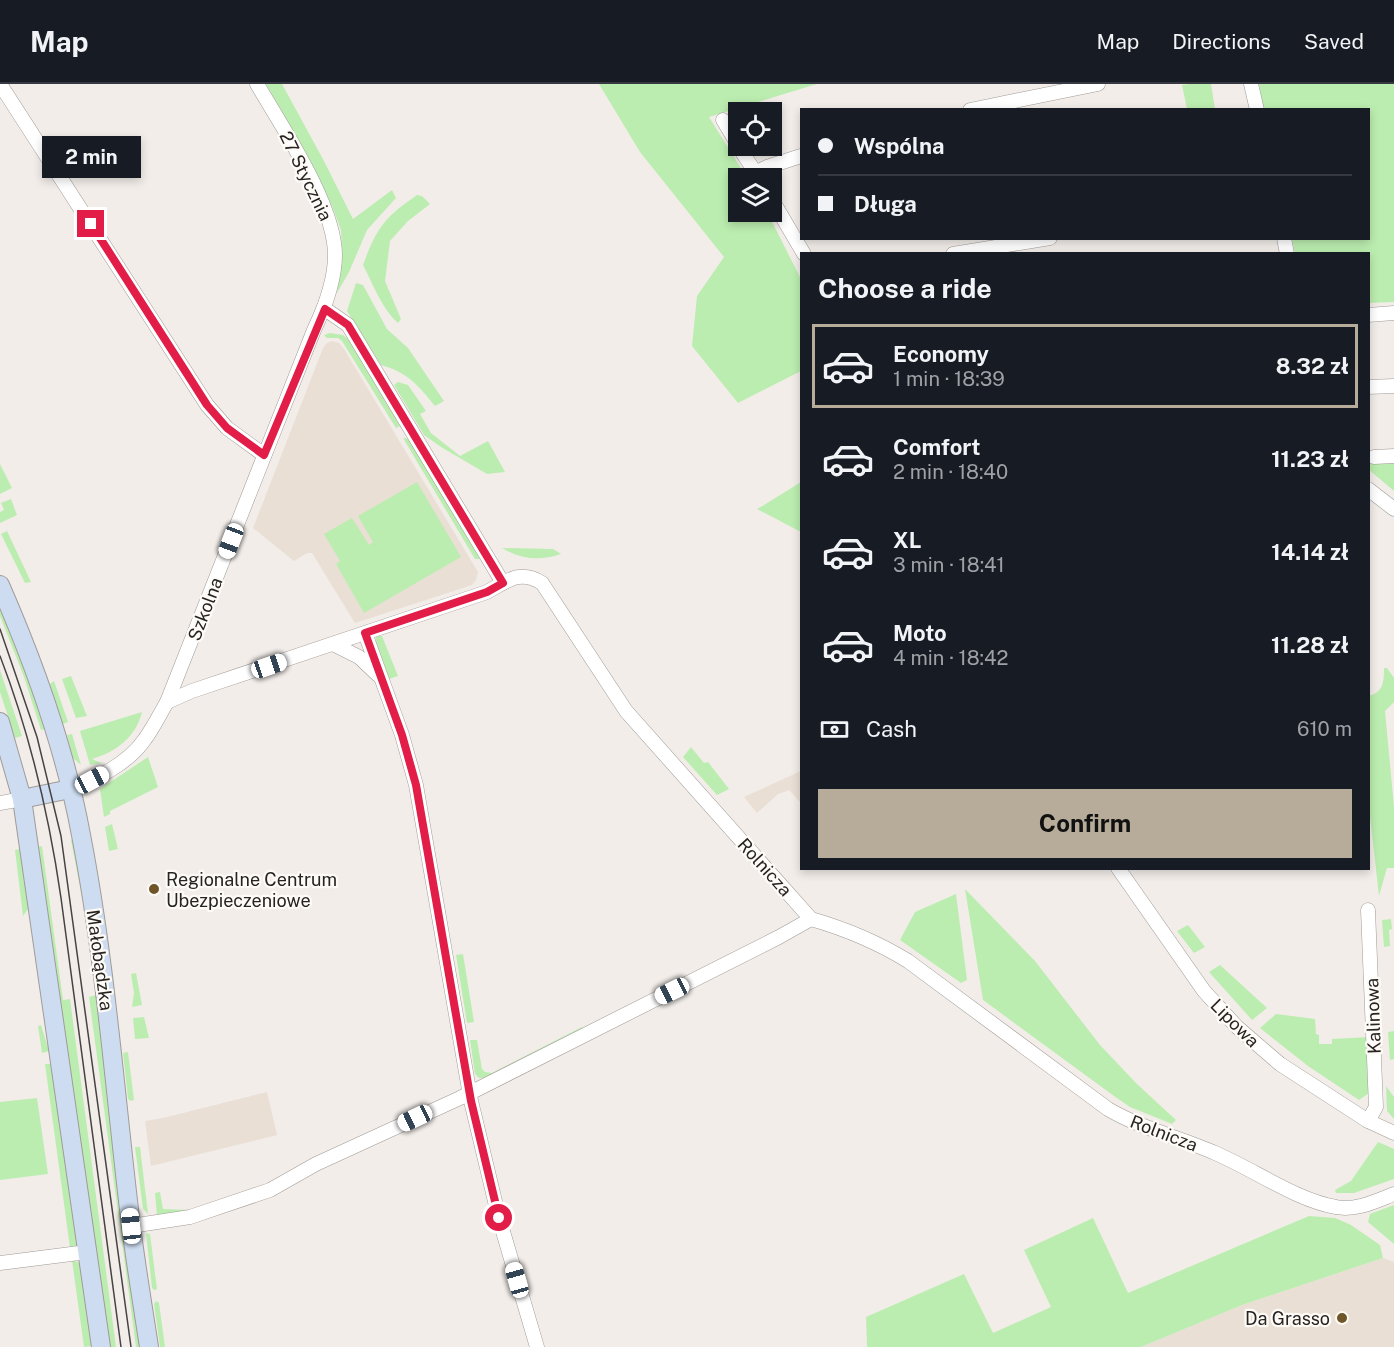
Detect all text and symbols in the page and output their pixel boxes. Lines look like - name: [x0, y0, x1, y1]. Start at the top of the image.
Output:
- text: Map: [30, 25, 89, 58]
- text: Map: [1097, 29, 1139, 54]
- text: Directions: [1172, 29, 1271, 54]
- text: Saved: [1304, 29, 1364, 54]
- map controls: [728, 102, 782, 222]
- button: locate: [728, 102, 782, 156]
- street label: 27 Stycznia: [275, 128, 337, 224]
- text: Wspólna: [854, 133, 945, 159]
- callout: 2 min: [42, 137, 140, 179]
- text: 2 min: [65, 145, 118, 169]
- button: layers: [728, 168, 782, 222]
- text: Długa: [854, 191, 917, 217]
- route end: [77, 210, 104, 237]
- text: Choose a ride: [818, 272, 992, 304]
- icon: car: [821, 339, 875, 393]
- text: Economy: [893, 341, 989, 367]
- text: 8.32 zł: [1276, 353, 1349, 379]
- text: 1 min · 18:39: [893, 367, 1005, 391]
- icon: car: [821, 432, 875, 486]
- text: Comfort: [893, 434, 980, 460]
- text: 11.23 zł: [1271, 446, 1349, 472]
- text: 2 min · 18:40: [893, 460, 1008, 484]
- car: [216, 521, 246, 561]
- icon: car: [821, 525, 875, 579]
- text: XL: [893, 527, 921, 553]
- text: 14.14 zł: [1271, 539, 1349, 565]
- text: 3 min · 18:41: [893, 553, 1005, 577]
- street label: Szkolna: [183, 574, 227, 644]
- icon: car: [821, 618, 875, 672]
- text: Moto: [893, 620, 947, 646]
- text: 11.28 zł: [1271, 632, 1349, 658]
- text: 4 min · 18:42: [893, 646, 1009, 670]
- car: [249, 652, 289, 680]
- icon: cash: [818, 713, 851, 746]
- text: Cash: [866, 716, 917, 742]
- text: 610 m: [1297, 717, 1352, 741]
- car: [72, 764, 112, 796]
- button: Confirm: [818, 789, 1352, 858]
- street label: Rolnicza: [734, 834, 796, 900]
- place label: Regionalne Centrum Ubezpieczeniowe: [166, 869, 337, 911]
- marker: Regionalne Centrum Ubezpieczeniowe: [147, 882, 161, 896]
- street label: Małobądzka: [83, 908, 117, 1012]
- car: [652, 975, 692, 1007]
- street label: Kalinowa: [1361, 978, 1385, 1054]
- street label: Lipowa: [1207, 995, 1263, 1051]
- car: [395, 1102, 435, 1134]
- street label: Rolnicza: [1127, 1111, 1201, 1155]
- route start: [485, 1204, 512, 1231]
- car: [120, 1207, 142, 1245]
- car: [503, 1260, 531, 1300]
- place label: Da Grasso: [1245, 1308, 1330, 1329]
- marker: Da Grasso: [1335, 1311, 1349, 1325]

